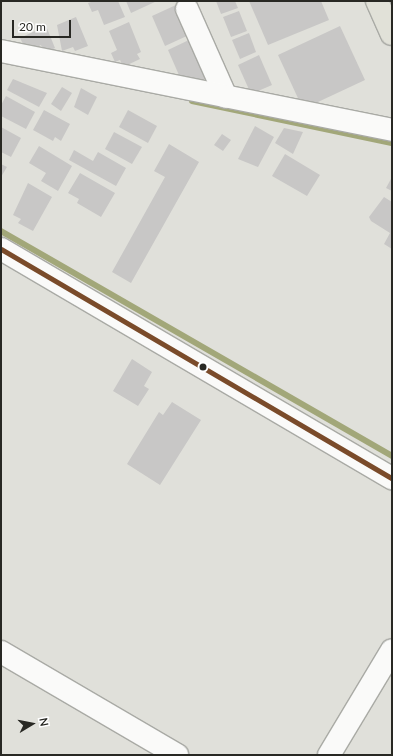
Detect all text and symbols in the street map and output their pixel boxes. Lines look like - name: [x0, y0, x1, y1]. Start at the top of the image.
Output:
- scale bar: [14, 12, 73, 38]
- text: 20 m: [19, 19, 46, 34]
- unlabelled marker: [198, 362, 208, 372]
- north arrow: [12, 704, 52, 744]
- text: N: [37, 717, 51, 727]

